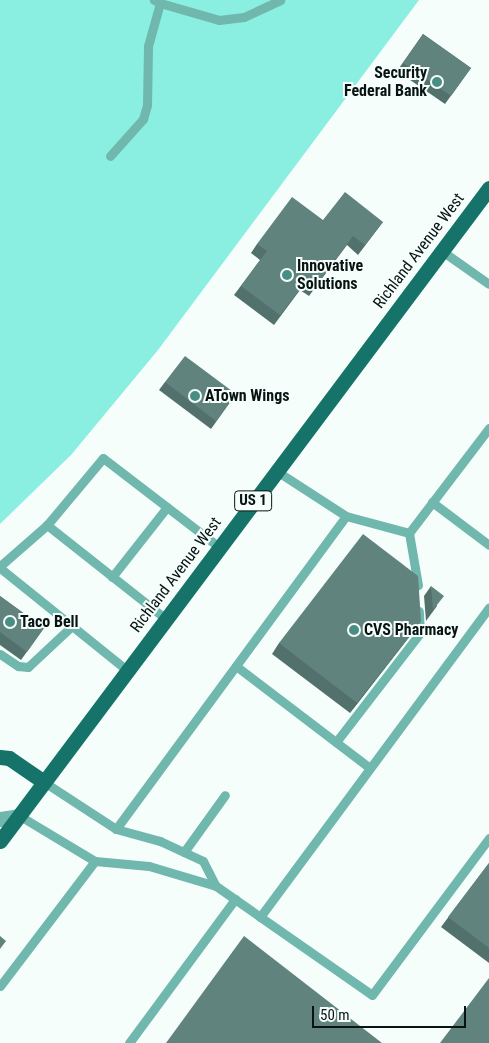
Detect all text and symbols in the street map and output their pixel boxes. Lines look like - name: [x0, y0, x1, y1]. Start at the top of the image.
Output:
- place label: Security Federal Bank: [344, 63, 427, 101]
- marker: Security Federal Bank: [431, 76, 443, 88]
- street label: Richland Avenue West: [369, 190, 469, 312]
- place label: Innovative Solutions: [297, 256, 363, 294]
- marker: Innovative Solutions: [281, 269, 293, 281]
- place label: ATown Wings: [205, 386, 290, 406]
- marker: ATown Wings: [189, 390, 201, 402]
- road number: US 1: [233, 488, 273, 514]
- street label: Richland Avenue West: [126, 514, 226, 636]
- place label: Taco Bell: [20, 612, 79, 632]
- marker: Taco Bell: [4, 616, 16, 628]
- place label: CVS Pharmacy: [364, 620, 458, 640]
- marker: CVS Pharmacy: [348, 624, 360, 636]
- scale bar: [314, 996, 468, 1028]
- text: 50 m: [320, 1006, 350, 1024]

